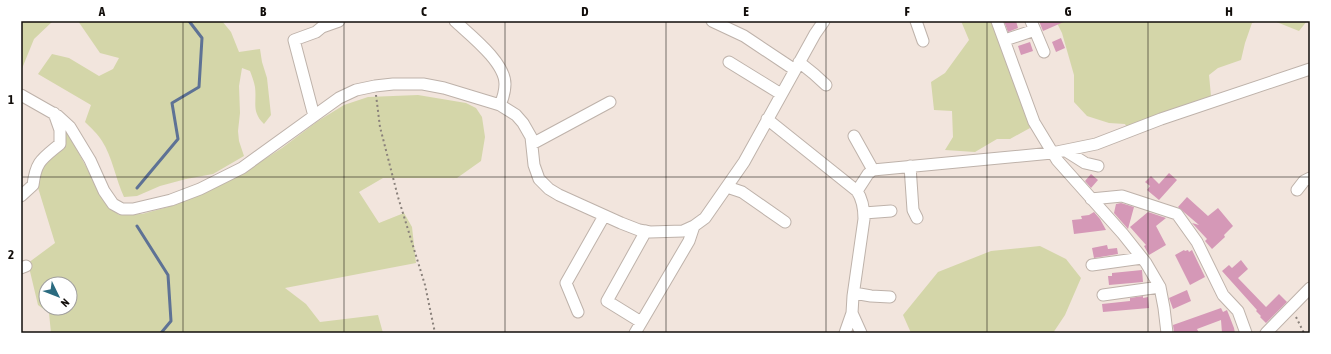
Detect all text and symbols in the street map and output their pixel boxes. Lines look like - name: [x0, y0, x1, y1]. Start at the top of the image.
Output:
- text: A: [98, 4, 106, 19]
- text: B: [260, 4, 267, 19]
- text: C: [421, 4, 427, 19]
- text: D: [581, 4, 589, 19]
- text: E: [743, 4, 749, 19]
- text: F: [904, 4, 910, 19]
- text: G: [1065, 4, 1072, 19]
- text: H: [1225, 4, 1233, 19]
- text: 1: [8, 92, 14, 107]
- text: 2: [8, 247, 14, 262]
- north arrow: [38, 276, 78, 316]
- text: N: [59, 296, 72, 309]

